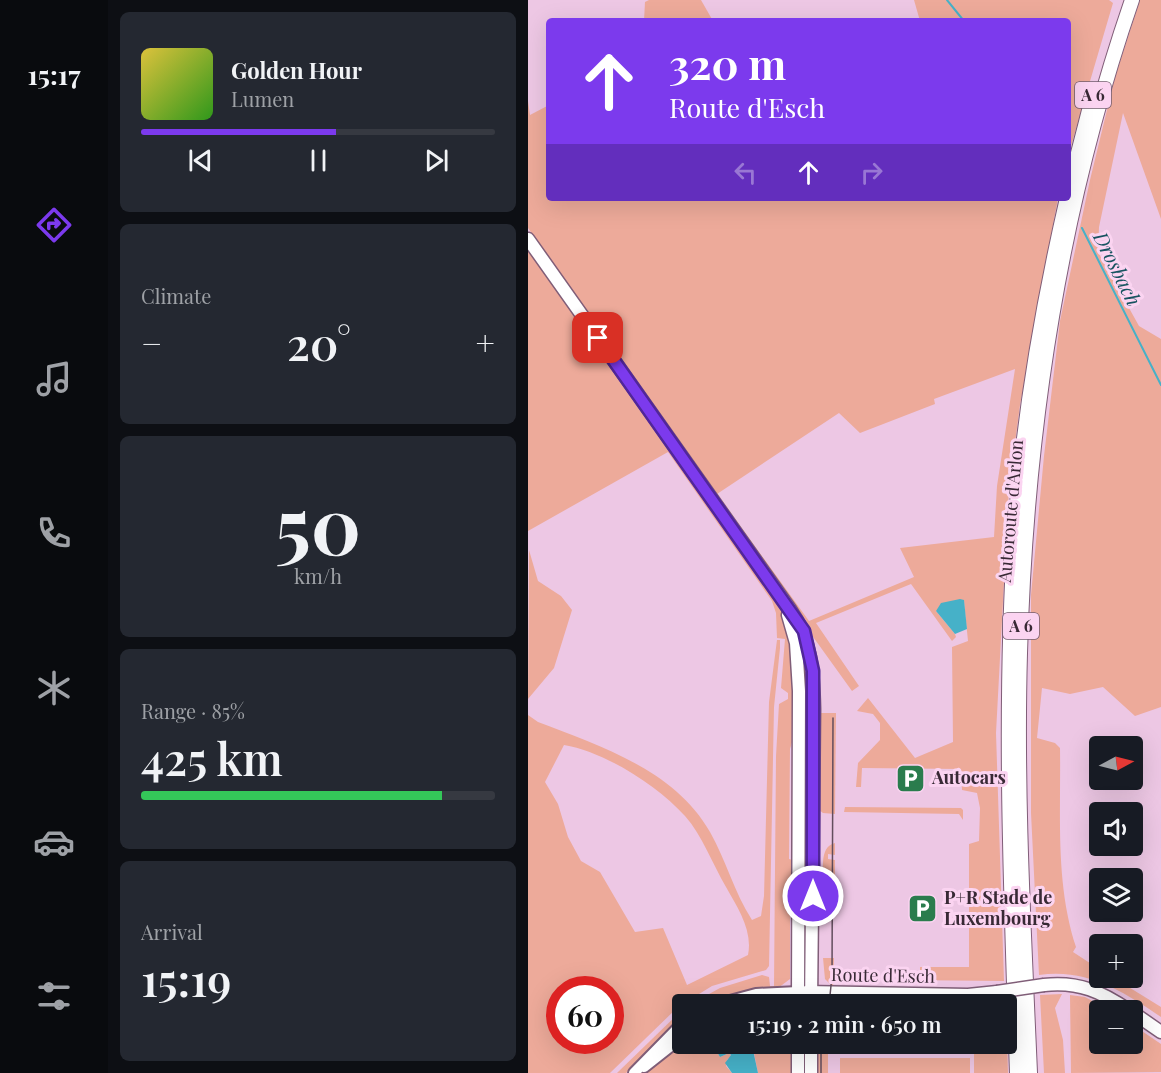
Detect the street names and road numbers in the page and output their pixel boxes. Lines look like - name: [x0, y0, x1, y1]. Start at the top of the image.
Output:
- road number: A 6: [1075, 82, 1111, 108]
- street label: Autoroute d'Arlon: [992, 438, 1028, 584]
- road number: A 6: [1003, 613, 1039, 639]
- street label: Route d'Esch: [831, 962, 936, 988]

